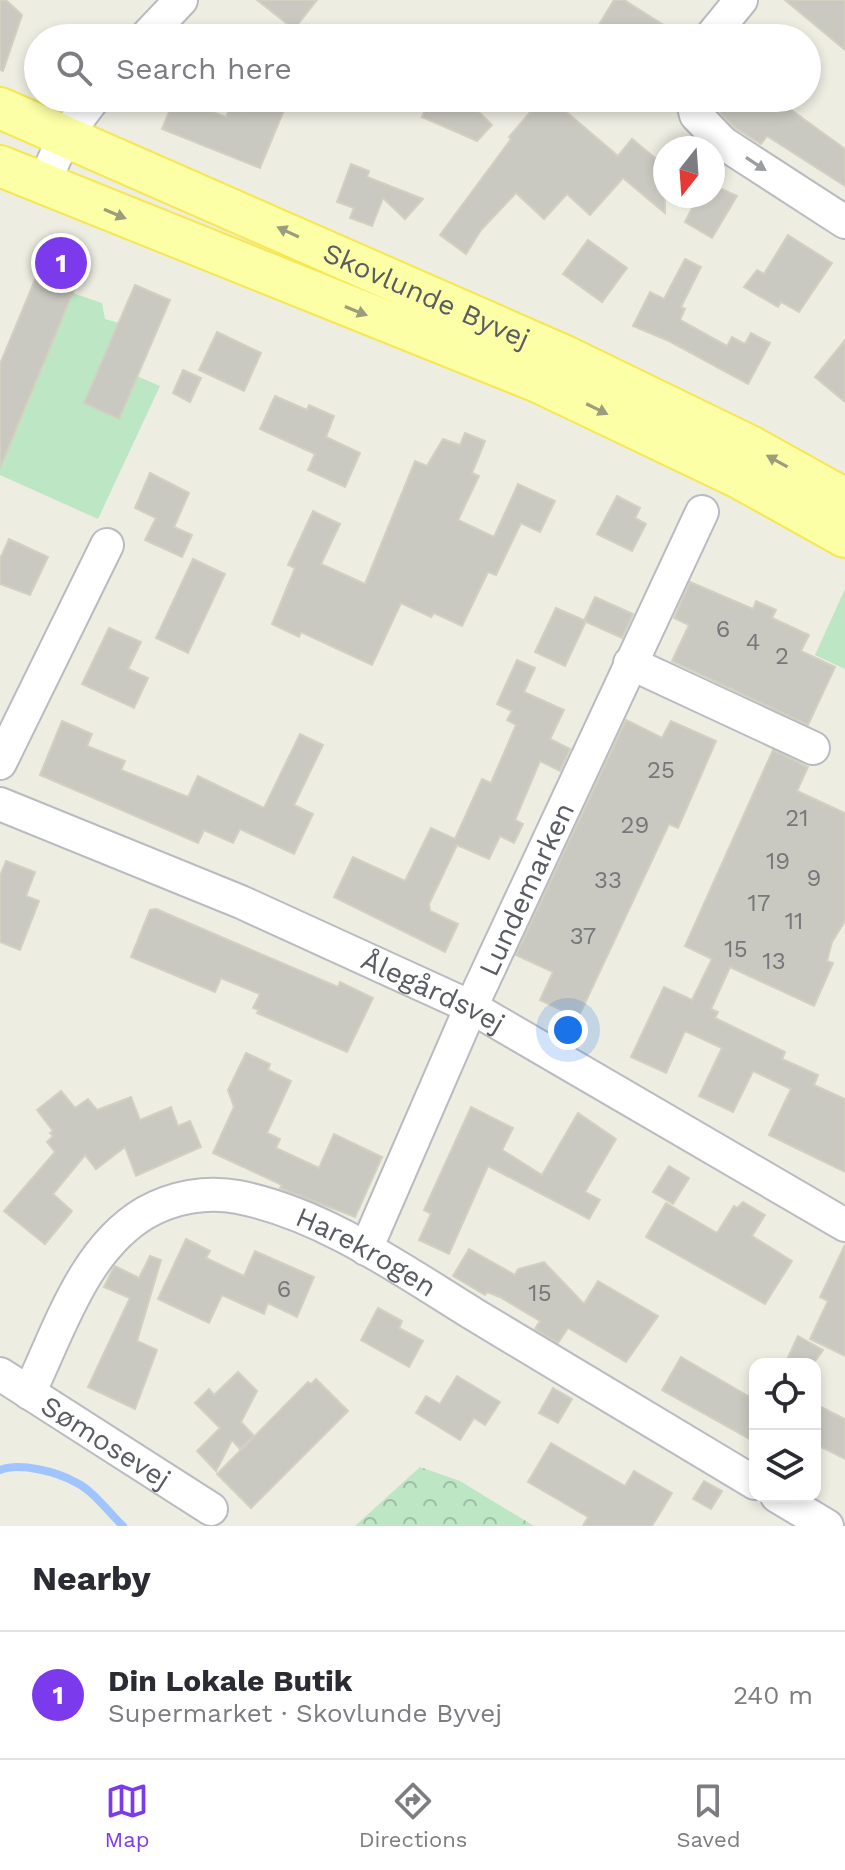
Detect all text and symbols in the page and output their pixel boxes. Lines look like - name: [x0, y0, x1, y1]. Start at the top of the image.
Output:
- search box: [24, 24, 821, 112]
- icon: search: [52, 46, 96, 90]
- text: Search here: [116, 51, 292, 86]
- north arrow: [653, 136, 725, 208]
- one-way arrow: [745, 157, 767, 171]
- one-way arrow: [103, 207, 127, 220]
- one-way arrow: [276, 225, 299, 239]
- pin: 1: [35, 233, 87, 293]
- street label: Skovlunde Byvej: [318, 236, 535, 355]
- one-way arrow: [344, 304, 368, 317]
- one-way arrow: [585, 402, 608, 416]
- one-way arrow: [766, 454, 788, 468]
- house number: 6: [716, 615, 730, 643]
- house number: 4: [746, 628, 760, 656]
- house number: 2: [775, 642, 789, 670]
- house number: 25: [647, 756, 675, 784]
- street label: Lundemarken: [472, 797, 581, 981]
- house number: 21: [785, 804, 809, 832]
- house number: 29: [621, 811, 649, 839]
- house number: 19: [766, 847, 790, 875]
- house number: 9: [807, 864, 821, 892]
- house number: 33: [594, 866, 622, 894]
- house number: 17: [748, 889, 770, 917]
- house number: 11: [785, 907, 803, 935]
- house number: 37: [570, 922, 596, 950]
- house number: 15: [724, 935, 748, 963]
- street label: Ålegårdsvej: [356, 943, 511, 1040]
- house number: 13: [762, 947, 786, 975]
- your location: [548, 1010, 588, 1050]
- street label: Harekrogen: [291, 1200, 443, 1304]
- house number: 6: [277, 1275, 291, 1303]
- house number: 15: [528, 1279, 552, 1307]
- map controls: [749, 1358, 821, 1502]
- button: locate: [749, 1358, 821, 1430]
- street label: Sømosevej: [35, 1389, 177, 1496]
- button: layers: [749, 1430, 821, 1502]
- text: Nearby: [32, 1558, 151, 1598]
- text: Din Lokale Butik: [108, 1663, 353, 1698]
- text: 1: [52, 1680, 64, 1710]
- text: 240 m: [733, 1680, 813, 1710]
- text: Supermarket · Skovlunde Byvej: [108, 1698, 502, 1728]
- tab: Map: [105, 1779, 149, 1852]
- tab: Directions: [359, 1779, 467, 1852]
- tab: Saved: [677, 1779, 740, 1852]

